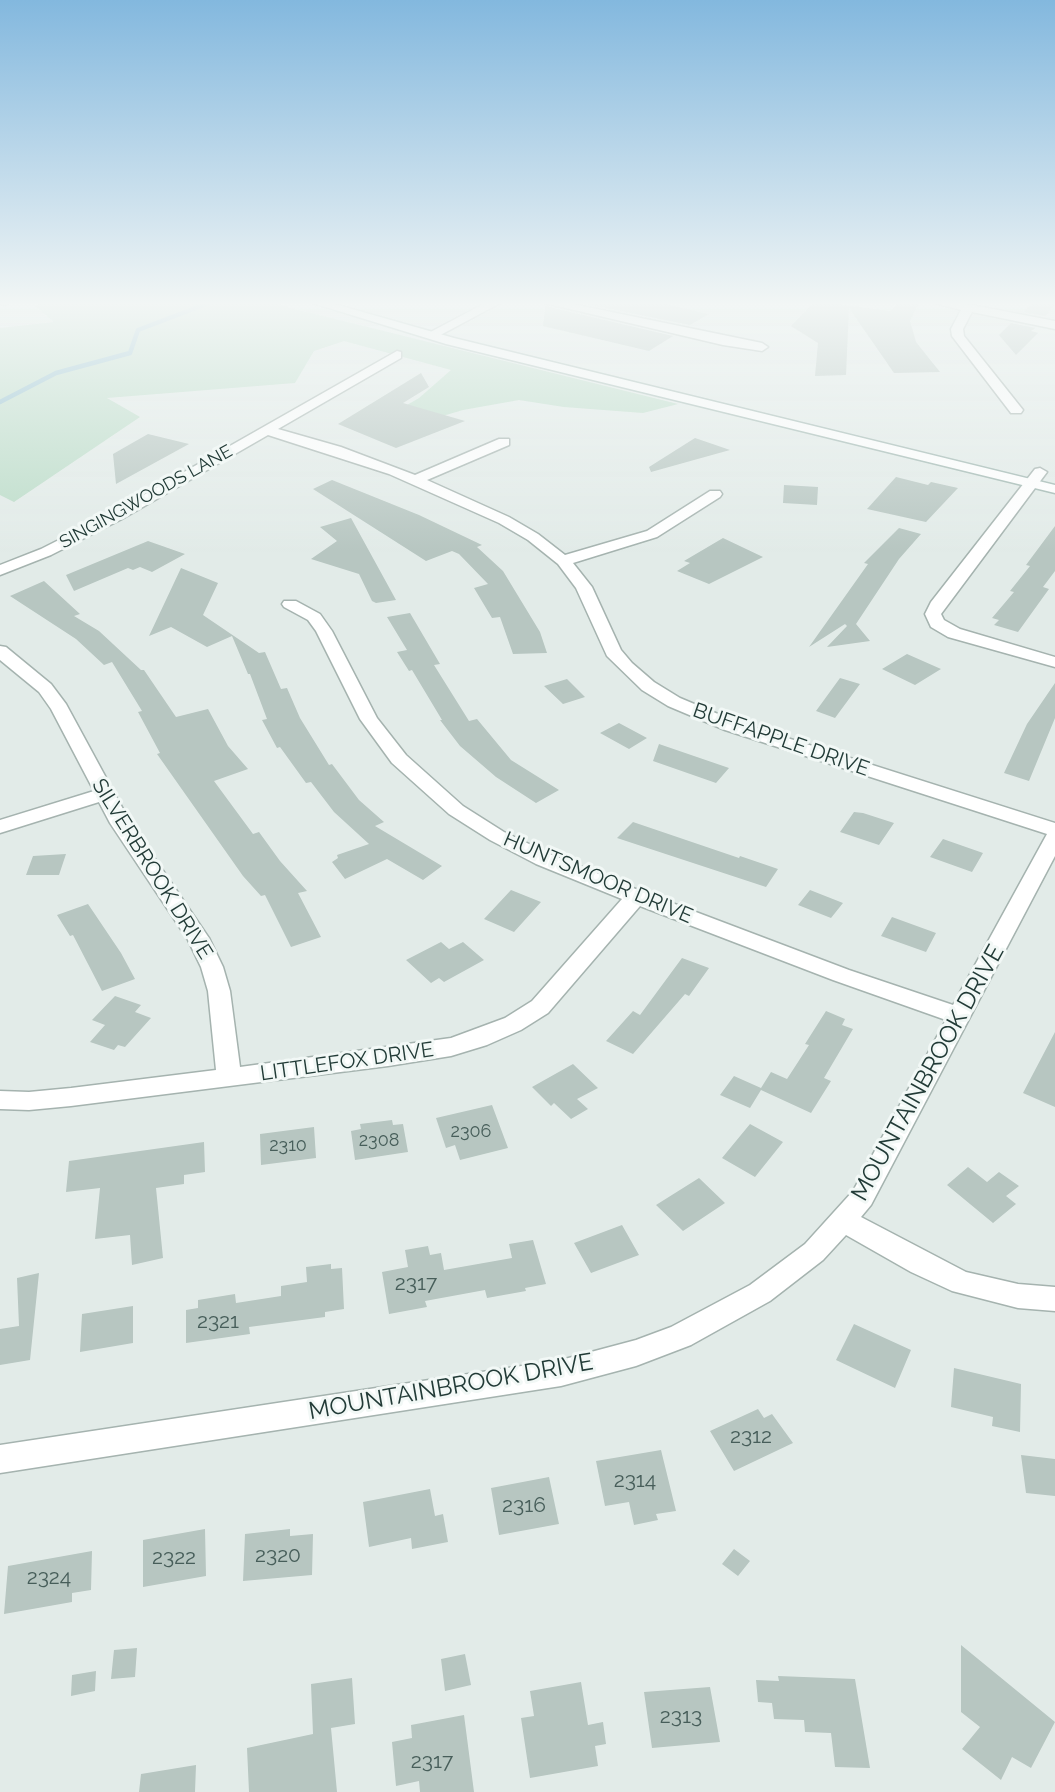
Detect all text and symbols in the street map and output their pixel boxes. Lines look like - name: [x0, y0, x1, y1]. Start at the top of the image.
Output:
- street label: SINGINGWOODS LANE: [56, 440, 236, 554]
- street label: BUFFAPPLE DRIVE: [689, 698, 873, 782]
- street label: SILVERBROOK DRIVE: [86, 774, 218, 964]
- street label: HUNTSMOOR DRIVE: [500, 827, 696, 929]
- street label: MOUNTAINBROOK DRIVE: [845, 940, 1011, 1206]
- street label: LITTLEFOX DRIVE: [259, 1037, 435, 1087]
- house number: 2306: [451, 1121, 491, 1143]
- house number: 2308: [359, 1130, 399, 1152]
- house number: 2310: [269, 1135, 307, 1157]
- house number: 2317: [395, 1271, 437, 1297]
- house number: 2321: [197, 1309, 239, 1335]
- street label: MOUNTAINBROOK DRIVE: [306, 1348, 596, 1426]
- house number: 2312: [730, 1424, 772, 1450]
- house number: 2314: [614, 1468, 656, 1494]
- house number: 2316: [502, 1493, 546, 1519]
- house number: 2320: [255, 1543, 301, 1569]
- house number: 2322: [152, 1545, 196, 1571]
- house number: 2324: [27, 1565, 71, 1591]
- house number: 2313: [660, 1704, 702, 1730]
- house number: 2317: [411, 1749, 453, 1775]

